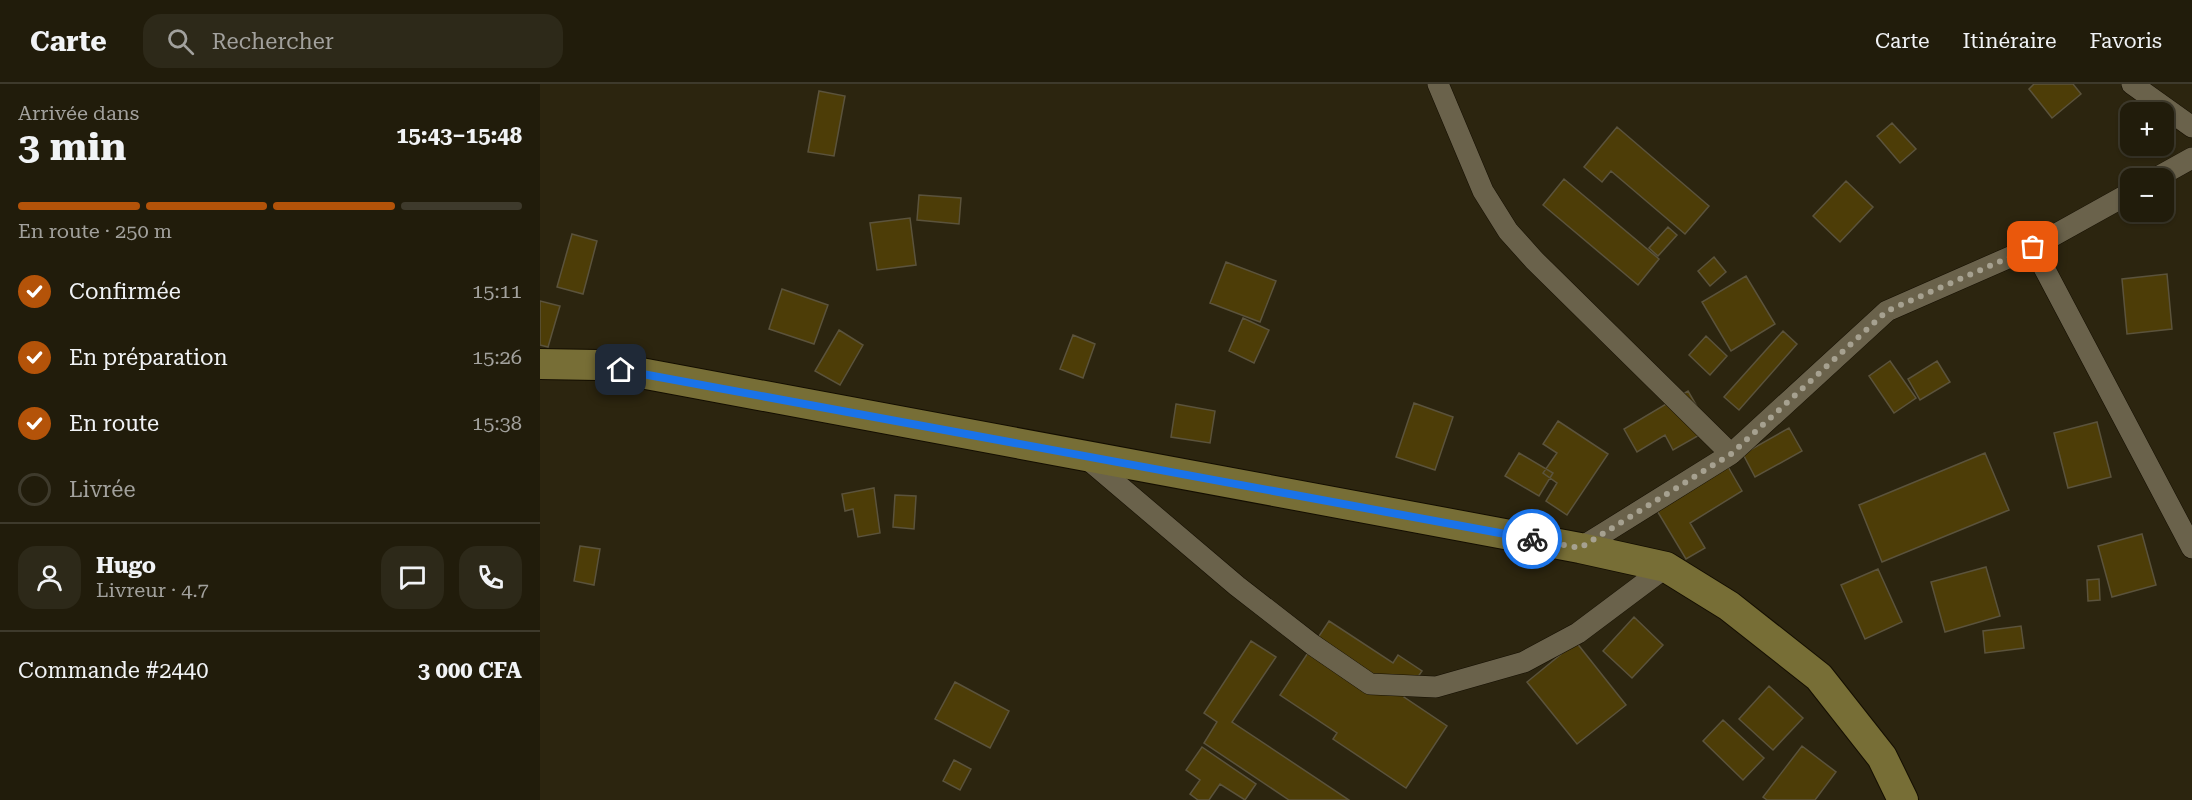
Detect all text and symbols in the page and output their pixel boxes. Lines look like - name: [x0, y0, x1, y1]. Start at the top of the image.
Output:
- search box: [143, 14, 563, 68]
- text: Carte: [30, 25, 107, 58]
- icon: search: [164, 25, 197, 58]
- text: Rechercher: [212, 29, 334, 54]
- text: Carte: [1875, 29, 1930, 53]
- text: Itinéraire: [1963, 29, 2057, 53]
- text: Favoris: [2090, 29, 2162, 53]
- text: Arrivée dans: [18, 101, 139, 125]
- map controls: [2120, 102, 2174, 222]
- button: +: [2120, 102, 2174, 156]
- text: 15:43–15:48: [396, 123, 522, 148]
- text: 3 min: [18, 124, 126, 170]
- button: −: [2120, 168, 2174, 222]
- text: En route · 250 m: [18, 219, 172, 243]
- pin: [2007, 221, 2058, 272]
- icon: bag: [2016, 230, 2049, 263]
- icon: check: [18, 275, 51, 308]
- text: Confirmée: [69, 279, 181, 304]
- text: 15:11: [472, 279, 522, 303]
- icon: check: [18, 341, 51, 374]
- pin: [595, 344, 646, 395]
- text: En préparation: [69, 345, 228, 370]
- text: 15:26: [472, 345, 522, 369]
- icon: home: [604, 353, 637, 386]
- icon: check: [18, 407, 51, 440]
- text: En route: [69, 411, 159, 436]
- text: 15:38: [472, 411, 522, 435]
- text: Livrée: [69, 477, 135, 502]
- courier: [1502, 509, 1562, 569]
- icon: bike: [1516, 523, 1549, 556]
- button: person: [18, 546, 81, 609]
- button: chat: [381, 546, 444, 609]
- button: phone: [459, 546, 522, 609]
- text: Hugo: [96, 553, 156, 578]
- text: Livreur · 4.7: [96, 578, 209, 602]
- text: Commande #2440: [18, 658, 208, 683]
- text: 3 000 CFA: [418, 658, 522, 683]

